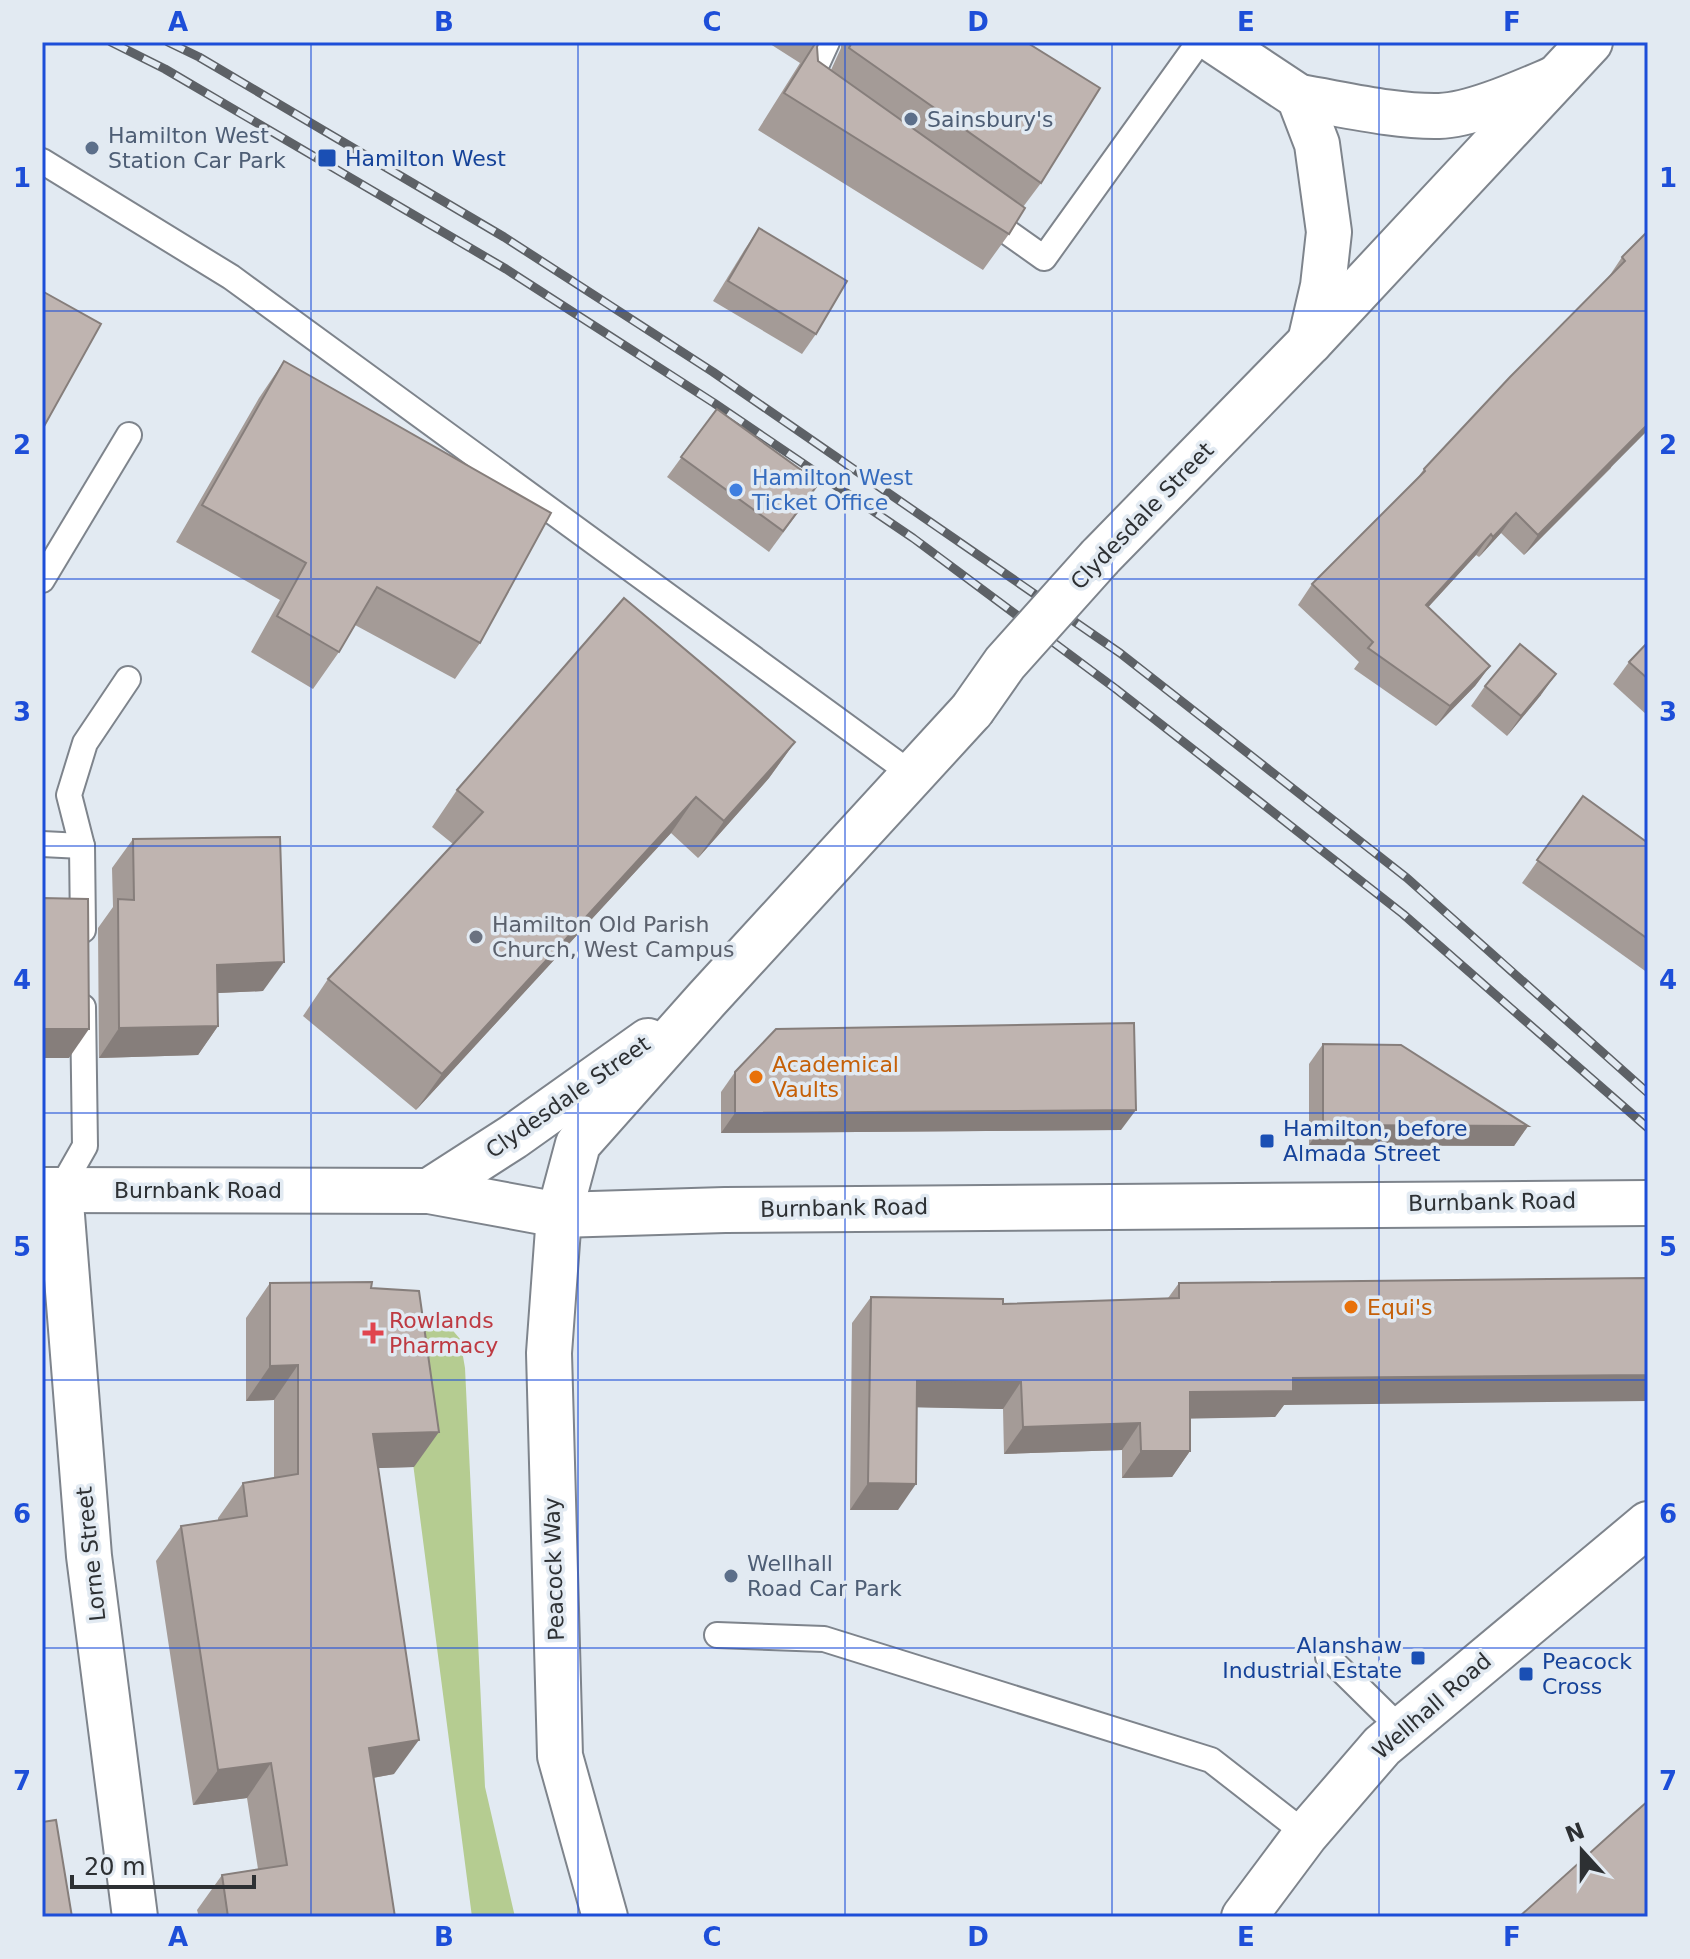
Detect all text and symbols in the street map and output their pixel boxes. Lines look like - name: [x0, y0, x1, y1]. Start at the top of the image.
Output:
- text: A: [168, 7, 188, 37]
- text: B: [434, 7, 454, 37]
- text: C: [702, 7, 722, 37]
- text: D: [967, 7, 989, 37]
- text: E: [1237, 7, 1255, 37]
- text: F: [1503, 7, 1521, 37]
- place label: Sainsbury's: [927, 107, 1053, 132]
- marker: Sainsbury's: [902, 110, 920, 128]
- place label: Hamilton West Station Car Park: [108, 123, 286, 173]
- marker: Hamilton West Station Car Park: [83, 139, 101, 157]
- place label: Hamilton West: [345, 146, 506, 171]
- marker: Hamilton West: [316, 147, 338, 169]
- text: 1: [13, 163, 31, 193]
- text: 1: [1659, 163, 1677, 193]
- text: 2: [13, 430, 31, 460]
- text: 2: [1659, 430, 1677, 460]
- street label: Clydesdale Street: [1065, 437, 1219, 595]
- place label: Hamilton West Ticket Office: [751, 465, 913, 515]
- marker: Hamilton West Ticket Office: [727, 481, 745, 499]
- text: 3: [13, 697, 31, 727]
- text: 3: [1659, 697, 1677, 727]
- place label: Hamilton Old Parish Church, West Campus: [492, 912, 735, 962]
- marker: Hamilton Old Parish Church, West Campus: [467, 928, 485, 946]
- text: 4: [13, 965, 31, 995]
- text: 4: [1659, 965, 1677, 995]
- street label: Clydesdale Street: [481, 1031, 655, 1163]
- place label: Academical Vaults: [772, 1052, 899, 1102]
- marker: Academical Vaults: [747, 1068, 765, 1086]
- place label: Hamilton, before Almada Street: [1283, 1116, 1468, 1166]
- marker: Hamilton, before Almada Street: [1258, 1132, 1276, 1150]
- street label: Burnbank Road: [114, 1178, 282, 1203]
- street label: Burnbank Road: [1408, 1188, 1576, 1216]
- street label: Burnbank Road: [760, 1194, 928, 1222]
- text: 5: [13, 1232, 31, 1262]
- text: 5: [1659, 1232, 1677, 1262]
- place label: Equi's: [1367, 1295, 1432, 1320]
- marker: Equi's: [1342, 1298, 1360, 1316]
- place label: Rowlands Pharmacy: [389, 1308, 498, 1358]
- marker: Rowlands Pharmacy: [364, 1324, 382, 1342]
- street label: Lorne Street: [71, 1485, 111, 1623]
- street label: Peacock Way: [539, 1497, 569, 1641]
- text: 6: [13, 1499, 31, 1529]
- text: 6: [1659, 1499, 1677, 1529]
- place label: Wellhall Road Car Park: [747, 1551, 902, 1601]
- marker: Wellhall Road Car Park: [722, 1567, 740, 1585]
- place label: Alanshaw Industrial Estate: [1222, 1633, 1402, 1683]
- street label: Wellhall Road: [1368, 1648, 1496, 1764]
- marker: Alanshaw Industrial Estate: [1409, 1649, 1427, 1667]
- place label: Peacock Cross: [1542, 1649, 1632, 1699]
- marker: Peacock Cross: [1517, 1665, 1535, 1683]
- text: 7: [13, 1766, 31, 1796]
- text: 7: [1659, 1766, 1677, 1796]
- north arrow: [1542, 1811, 1622, 1891]
- text: N: [1562, 1818, 1588, 1848]
- scale bar: [72, 1839, 254, 1889]
- text: 20 m: [84, 1853, 146, 1881]
- text: A: [168, 1922, 188, 1952]
- text: B: [434, 1922, 454, 1952]
- text: C: [702, 1922, 722, 1952]
- text: D: [967, 1922, 989, 1952]
- text: E: [1237, 1922, 1255, 1952]
- text: F: [1503, 1922, 1521, 1952]

